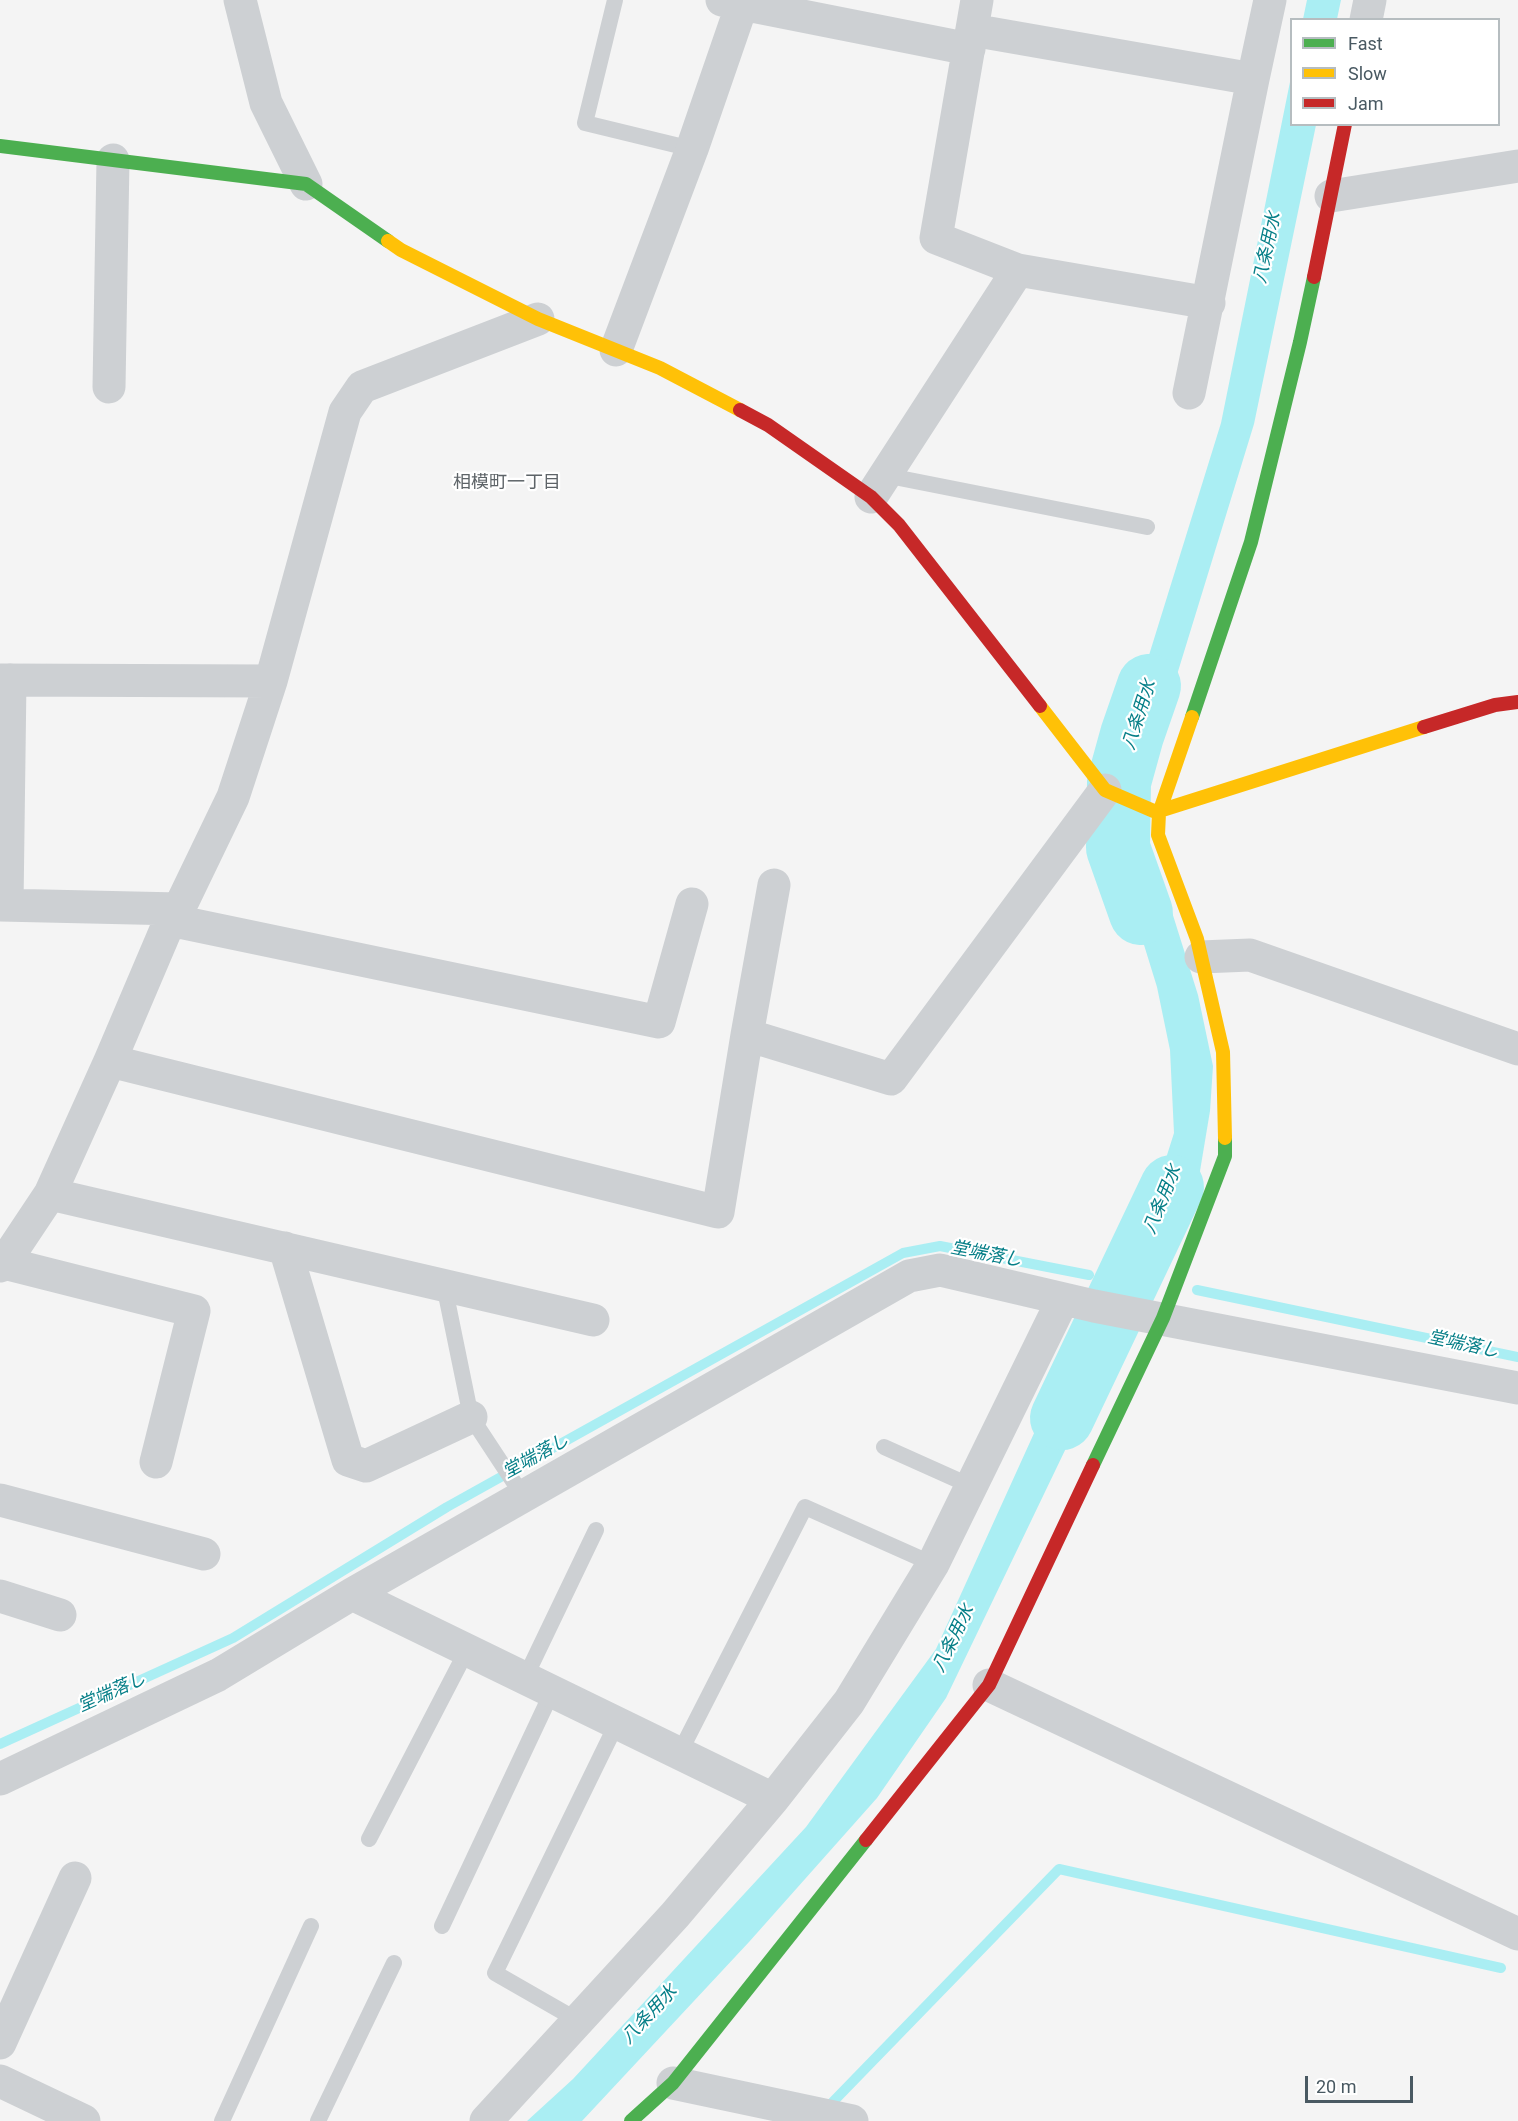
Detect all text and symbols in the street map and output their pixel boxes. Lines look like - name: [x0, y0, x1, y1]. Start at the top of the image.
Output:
- legend: [1290, 18, 1500, 126]
- text: Fast: [1348, 33, 1383, 54]
- text: Slow: [1348, 63, 1387, 84]
- text: Jam: [1348, 93, 1384, 114]
- water label: 八条用水: [1250, 211, 1286, 285]
- district label: 相模町一丁目: [453, 472, 561, 494]
- water label: 八条用水: [1119, 677, 1161, 753]
- water label: 八条用水: [1140, 1163, 1186, 1237]
- water label: 堂端落し: [949, 1238, 1023, 1272]
- water label: 堂端落し: [1426, 1327, 1500, 1363]
- water label: 堂端落し: [499, 1430, 573, 1484]
- water label: 八条用水: [929, 1602, 979, 1676]
- water label: 堂端落し: [75, 1668, 149, 1718]
- water label: 八条用水: [618, 1981, 682, 2049]
- scale bar: [1308, 2064, 1416, 2102]
- text: 20 m: [1316, 2076, 1356, 2097]

